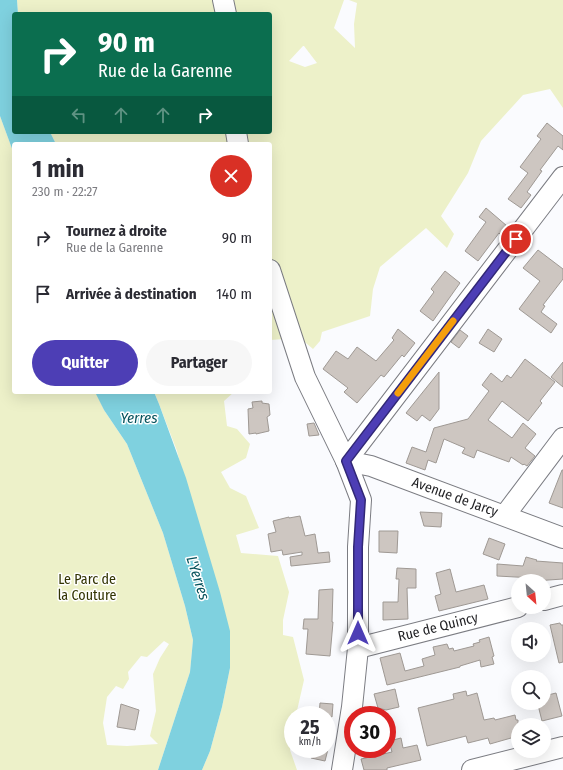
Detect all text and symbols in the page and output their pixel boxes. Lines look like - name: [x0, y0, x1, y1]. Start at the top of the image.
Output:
- text: 90 m: [98, 26, 155, 59]
- icon: right: [32, 28, 84, 80]
- text: Rue de la Garenne: [98, 60, 233, 82]
- icon: left: [68, 104, 90, 126]
- icon: ahead: [110, 104, 132, 126]
- icon: ahead: [152, 104, 174, 126]
- icon: right: [194, 104, 216, 126]
- text: 1 min: [32, 155, 84, 183]
- button: close: [210, 155, 252, 197]
- text: 230 m · 22:27: [32, 184, 97, 199]
- text: Tournez à droite: [66, 222, 167, 240]
- pin: [499, 222, 533, 256]
- icon: right: [32, 227, 54, 249]
- icon: arrive: [505, 228, 527, 250]
- text: 90 m: [222, 229, 252, 247]
- text: Rue de la Garenne: [66, 240, 163, 255]
- icon: arrive: [32, 283, 54, 305]
- text: Arrivée à destination: [66, 285, 197, 303]
- text: 140 m: [216, 285, 252, 303]
- button: Quitter: [32, 340, 138, 386]
- button: Partager: [146, 340, 252, 386]
- water label: Yerres: [120, 409, 158, 427]
- street label: Avenue de Jarcy: [410, 474, 501, 521]
- water label: L'Yerres: [182, 554, 214, 603]
- park label: Le Parc de la Couture: [58, 571, 116, 604]
- north arrow: [511, 574, 551, 614]
- map controls: [511, 574, 551, 758]
- street label: Rue de Quincy: [396, 609, 481, 645]
- position arrow: [337, 612, 379, 654]
- button: sound: [511, 622, 551, 662]
- button: search: [511, 670, 551, 710]
- speed limit sign: 30: [344, 706, 396, 758]
- text: 25: [300, 715, 320, 739]
- button: layers: [511, 718, 551, 758]
- text: km/h: [299, 736, 321, 748]

